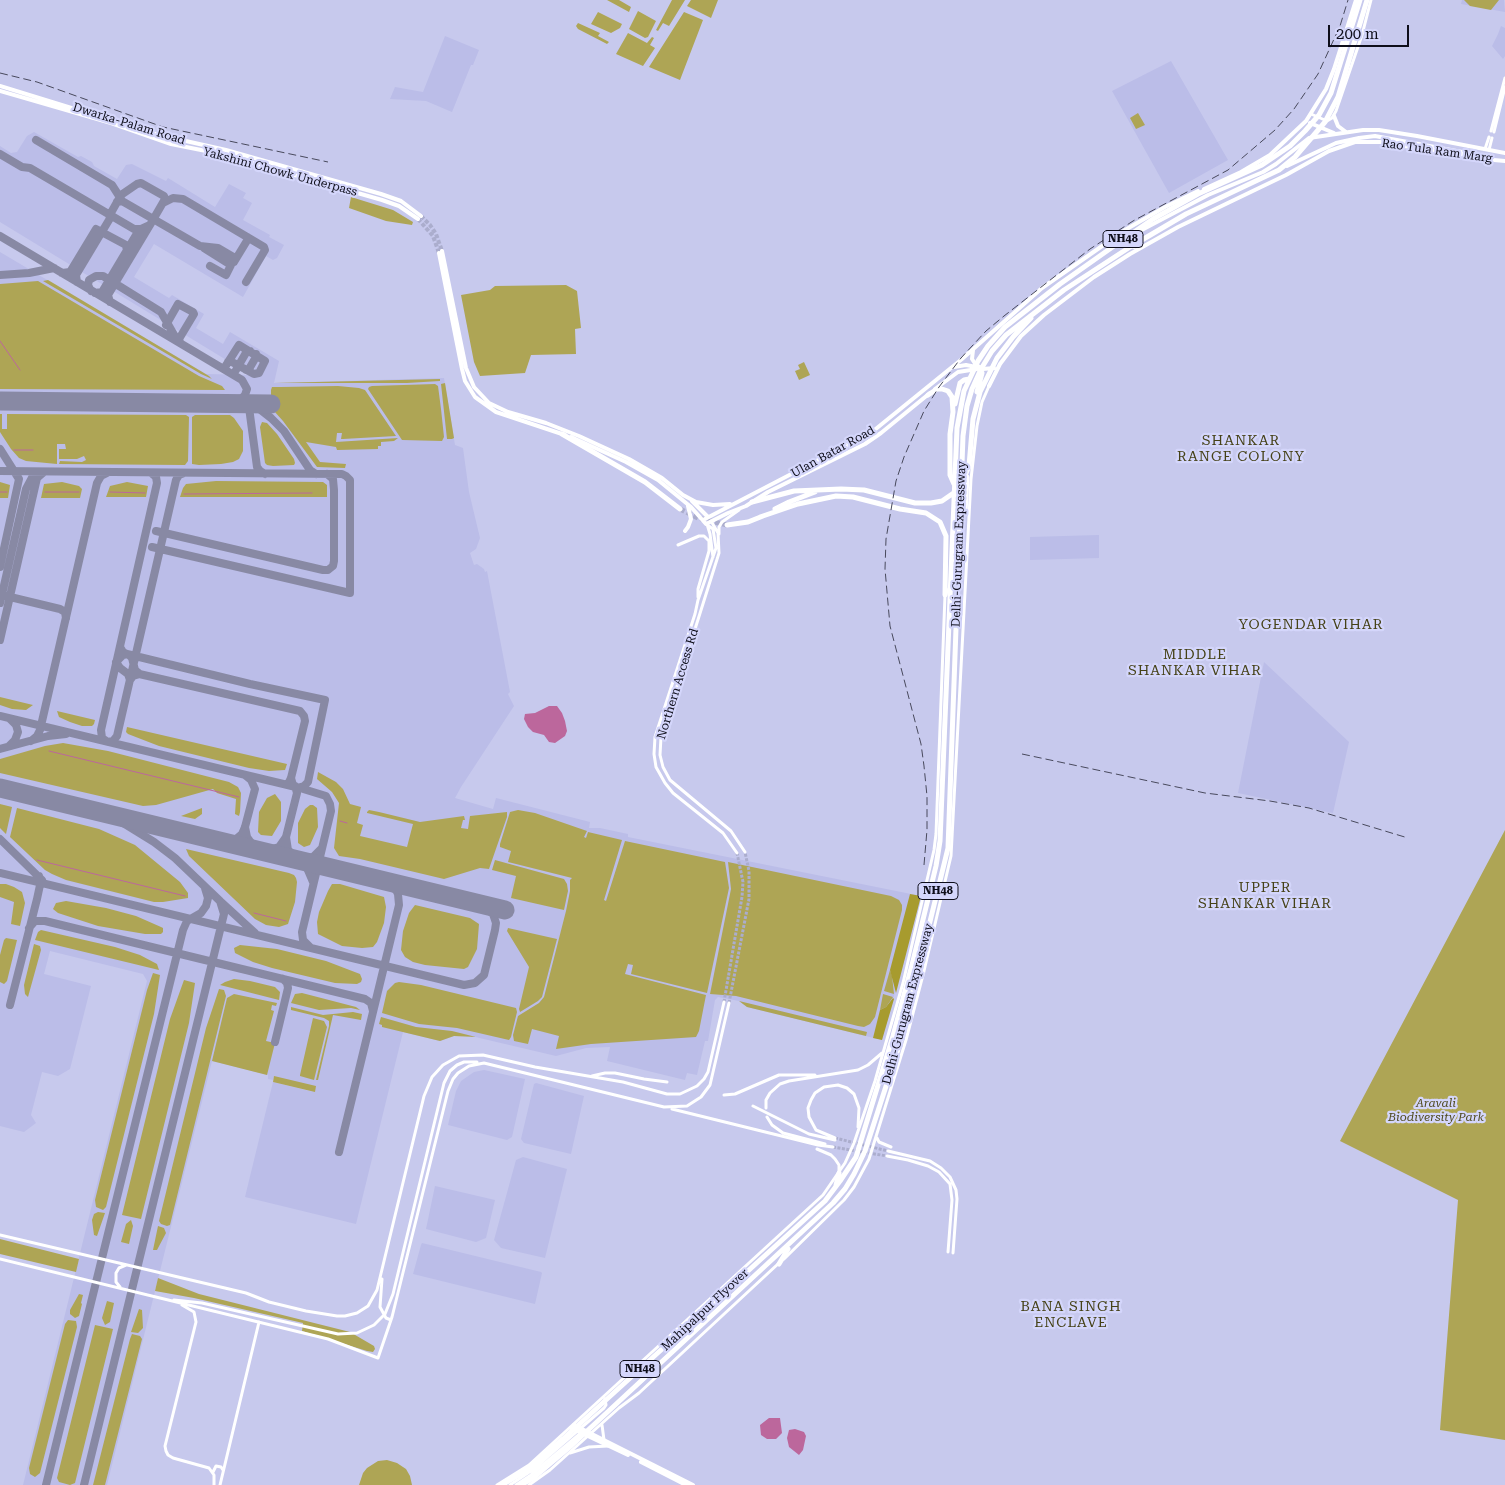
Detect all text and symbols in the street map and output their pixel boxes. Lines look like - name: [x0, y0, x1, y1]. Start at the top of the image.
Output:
- scale bar: [1330, 15, 1411, 47]
- text: 200 m: [1336, 25, 1379, 43]
- street label: Dwarka-Palam Road: [71, 100, 187, 148]
- street label: Rao Tula Ram Marg: [1381, 136, 1493, 166]
- street label: Yakshini Chowk Underpass: [201, 144, 359, 200]
- road number: NH48: [1103, 230, 1143, 248]
- street label: Ulan Batar Road: [789, 423, 877, 481]
- district label: SHANKAR RANGE COLONY: [1176, 433, 1306, 466]
- street label: Delhi-Gurugram Expressway: [949, 461, 969, 627]
- district label: YOGENDAR VIHAR: [1237, 617, 1385, 633]
- street label: Northern Access Rd: [654, 627, 702, 741]
- district label: MIDDLE SHANKAR VIHAR: [1126, 647, 1264, 680]
- district label: UPPER SHANKAR VIHAR: [1196, 880, 1334, 912]
- road number: NH48: [918, 882, 958, 899]
- street label: Delhi-Gurugram Expressway: [880, 922, 936, 1086]
- park label: Aravali Biodiversity Park: [1388, 1096, 1484, 1124]
- street label: Mahipalpur Flyover: [658, 1266, 752, 1354]
- district label: BANA SINGH ENCLAVE: [1019, 1299, 1123, 1331]
- road number: NH48: [620, 1360, 660, 1378]

